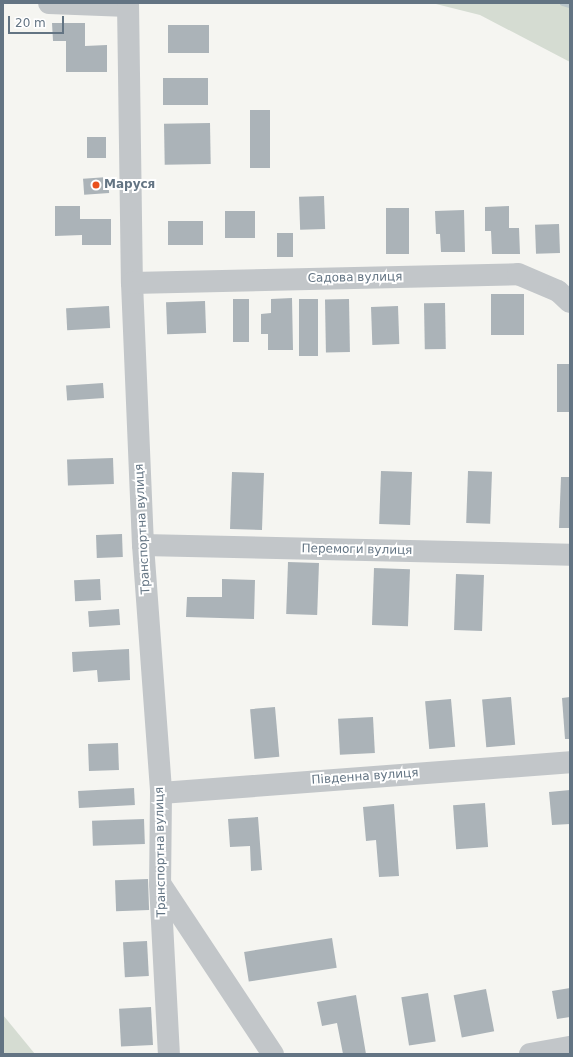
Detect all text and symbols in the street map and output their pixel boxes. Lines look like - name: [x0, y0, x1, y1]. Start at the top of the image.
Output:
- scale bar: [10, 8, 66, 34]
- text: 20 m: [15, 16, 46, 30]
- place label: Маруся: [104, 178, 155, 192]
- marker: Маруся: [91, 180, 101, 190]
- street label: Садова вулиця: [308, 270, 402, 286]
- street label: Транспортна вулиця: [132, 463, 154, 595]
- street label: Перемоги вулиця: [302, 542, 412, 558]
- street label: Південна вулиця: [311, 766, 419, 788]
- street label: Транспортна вулиця: [153, 787, 169, 917]

